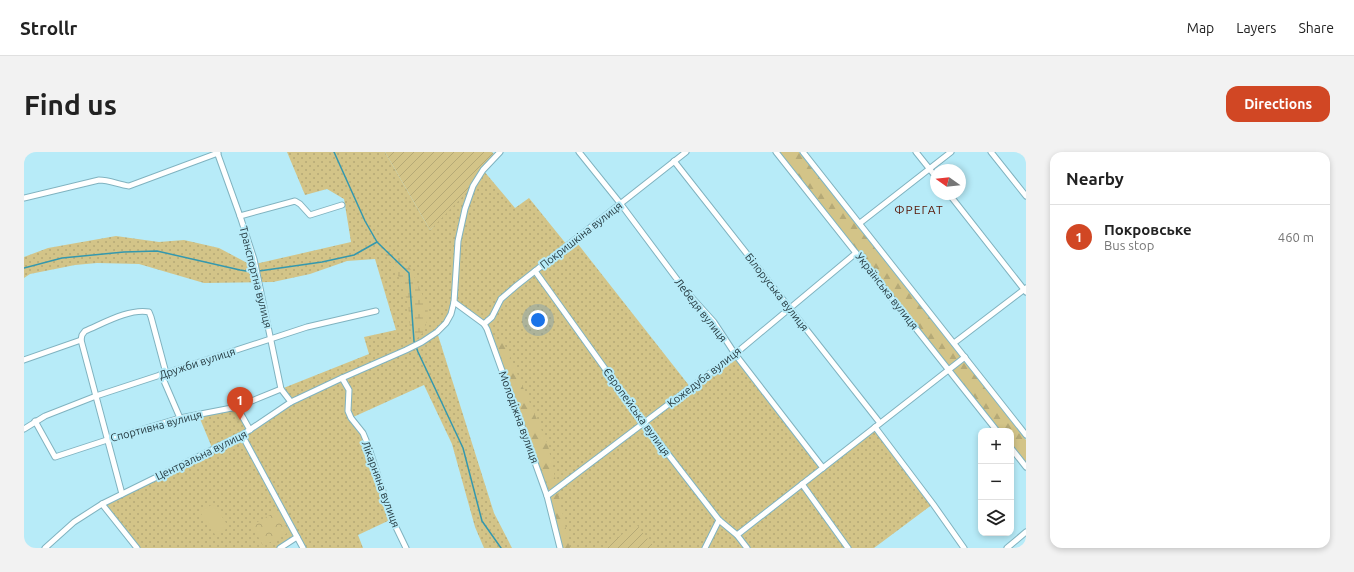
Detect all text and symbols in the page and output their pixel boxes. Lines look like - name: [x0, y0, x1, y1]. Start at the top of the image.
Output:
- text: Strollr: [20, 17, 77, 39]
- text: Map: [1187, 20, 1214, 36]
- text: Layers: [1236, 20, 1276, 36]
- text: Share: [1298, 20, 1334, 36]
- button: Directions: [1226, 86, 1330, 122]
- text: Find us: [24, 89, 117, 120]
- north arrow: [930, 164, 966, 200]
- text: Nearby: [1066, 169, 1124, 188]
- street label: Покришкіна вулиця: [538, 199, 624, 271]
- district label: ФРЕГАТ: [894, 203, 944, 216]
- text: Покровське: [1104, 221, 1192, 238]
- street label: Транспортна вулиця: [238, 225, 274, 329]
- text: 1: [1075, 230, 1083, 244]
- text: 460 m: [1278, 230, 1314, 244]
- text: Bus stop: [1104, 238, 1154, 252]
- street label: Українська вулиця: [853, 250, 921, 332]
- street label: Білоруська вулиця: [743, 251, 811, 333]
- street label: Лебедя вулиця: [672, 276, 730, 344]
- your location: [528, 310, 548, 330]
- street label: Дружби вулиця: [157, 345, 237, 381]
- street label: Кожедуба вулиця: [665, 345, 743, 409]
- street label: Європейська вулиця: [601, 366, 673, 458]
- street label: Молодіжна вулиця: [497, 369, 541, 465]
- pin: 1: [227, 387, 253, 420]
- street label: Спортивна вулиця: [109, 408, 203, 444]
- street label: Центральна вулиця: [153, 428, 249, 482]
- map controls: [978, 428, 1014, 536]
- button: +: [978, 428, 1014, 464]
- street label: Лікарняна вулиця: [360, 439, 402, 529]
- button: −: [978, 464, 1014, 500]
- button: layers: [978, 500, 1014, 536]

